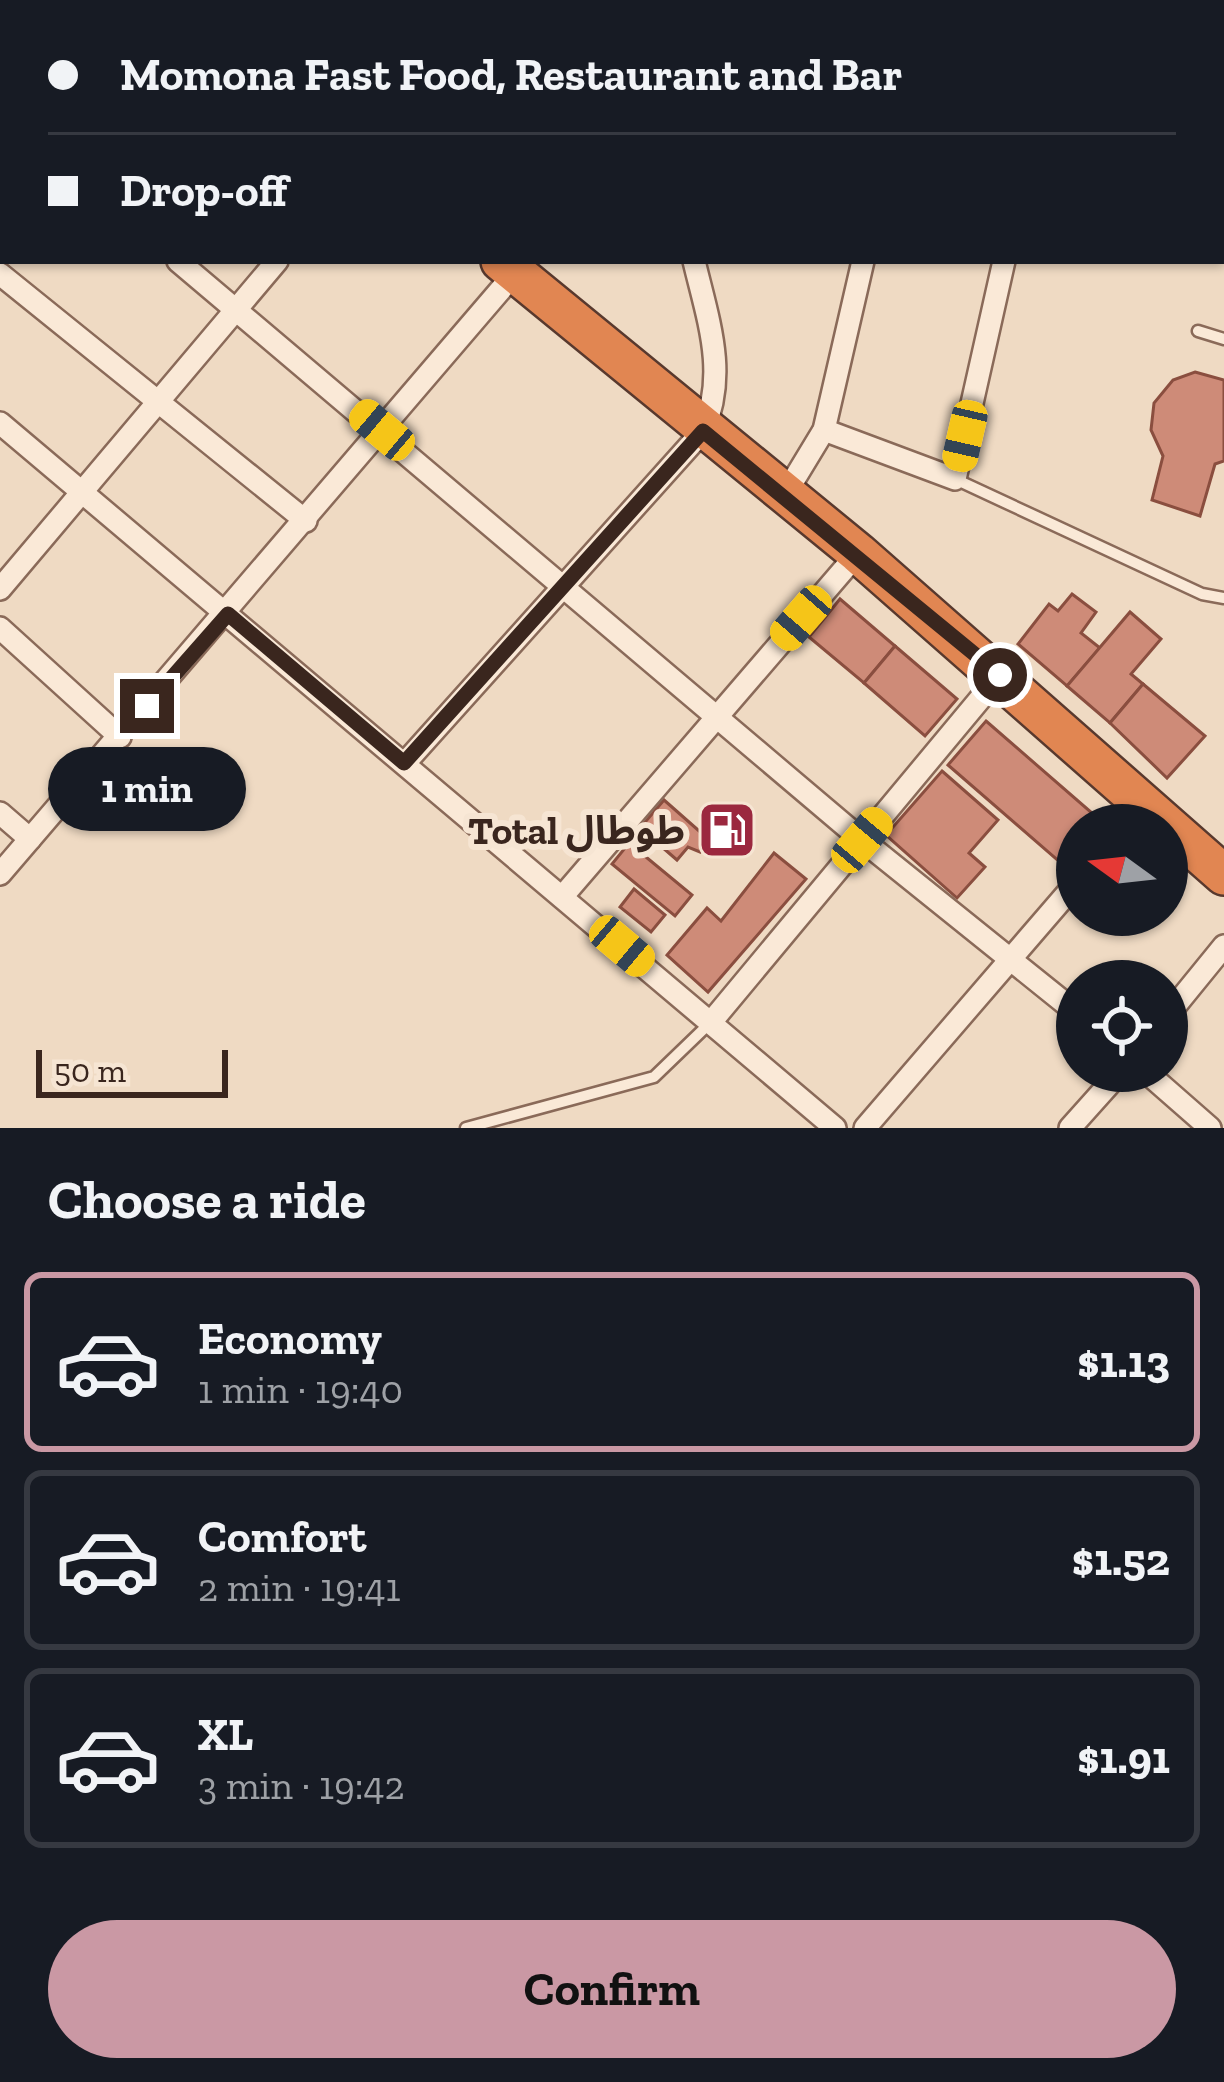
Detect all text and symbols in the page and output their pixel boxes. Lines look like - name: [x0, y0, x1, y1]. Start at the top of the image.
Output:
- text: Momona Fast Food, Restaurant and Bar: [120, 48, 902, 102]
- text: Drop-off: [120, 164, 288, 218]
- car: [343, 393, 421, 467]
- car: [939, 397, 991, 475]
- car: [764, 579, 838, 657]
- route start: [973, 648, 1027, 702]
- route end: [120, 679, 174, 733]
- callout: 1 min: [48, 748, 246, 832]
- text: 1 min: [101, 765, 193, 812]
- fuel station icon: Total طوطال: [696, 799, 758, 861]
- car: [825, 801, 899, 879]
- north arrow: [1056, 804, 1188, 936]
- map controls: [1056, 804, 1188, 1092]
- place label: Total طوطال: [468, 807, 685, 854]
- car: [583, 909, 661, 983]
- button: locate: [1056, 960, 1188, 1092]
- scale bar: [36, 1044, 228, 1097]
- text: 50 m: [54, 1051, 126, 1090]
- text: Choose a ride: [48, 1167, 366, 1232]
- icon: car: [54, 1308, 162, 1416]
- text: Economy: [198, 1312, 382, 1366]
- text: $1.13: [1077, 1335, 1170, 1389]
- text: 1 min · 19:40: [198, 1366, 403, 1413]
- icon: car: [54, 1506, 162, 1614]
- text: Comfort: [198, 1510, 366, 1564]
- text: $1.52: [1072, 1533, 1170, 1587]
- text: 2 min · 19:41: [198, 1564, 401, 1611]
- icon: car: [54, 1704, 162, 1812]
- text: XL: [198, 1708, 253, 1762]
- text: $1.91: [1077, 1731, 1170, 1785]
- text: 3 min · 19:42: [198, 1762, 405, 1809]
- button: Confirm: [48, 1920, 1176, 2058]

